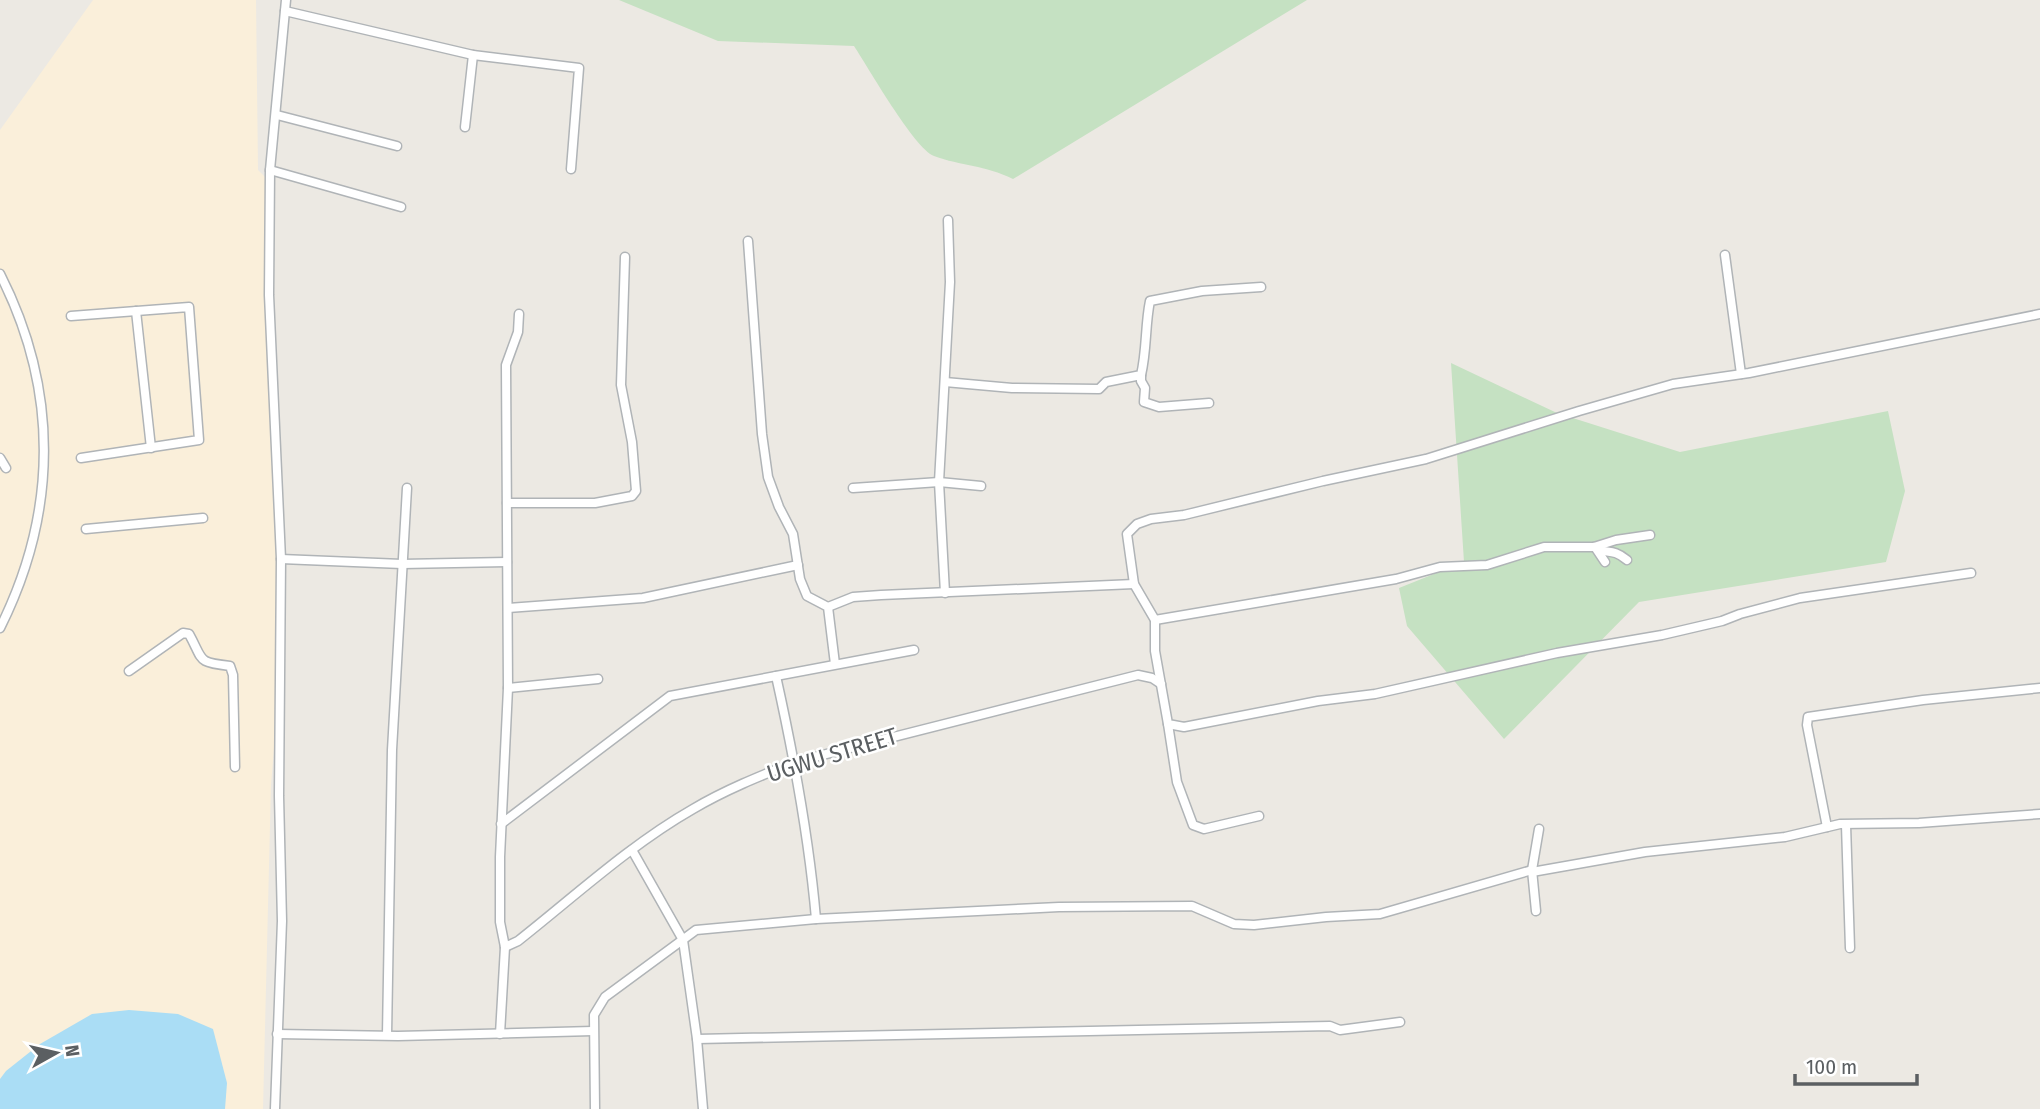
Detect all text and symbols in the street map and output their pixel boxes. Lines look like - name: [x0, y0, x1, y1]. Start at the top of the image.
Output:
- street label: UGWU STREET: [763, 722, 901, 788]
- north arrow: [21, 1018, 91, 1088]
- scale bar: [1795, 1042, 1918, 1086]
- text: N: [60, 1043, 85, 1058]
- text: 100 m: [1806, 1054, 1857, 1080]

